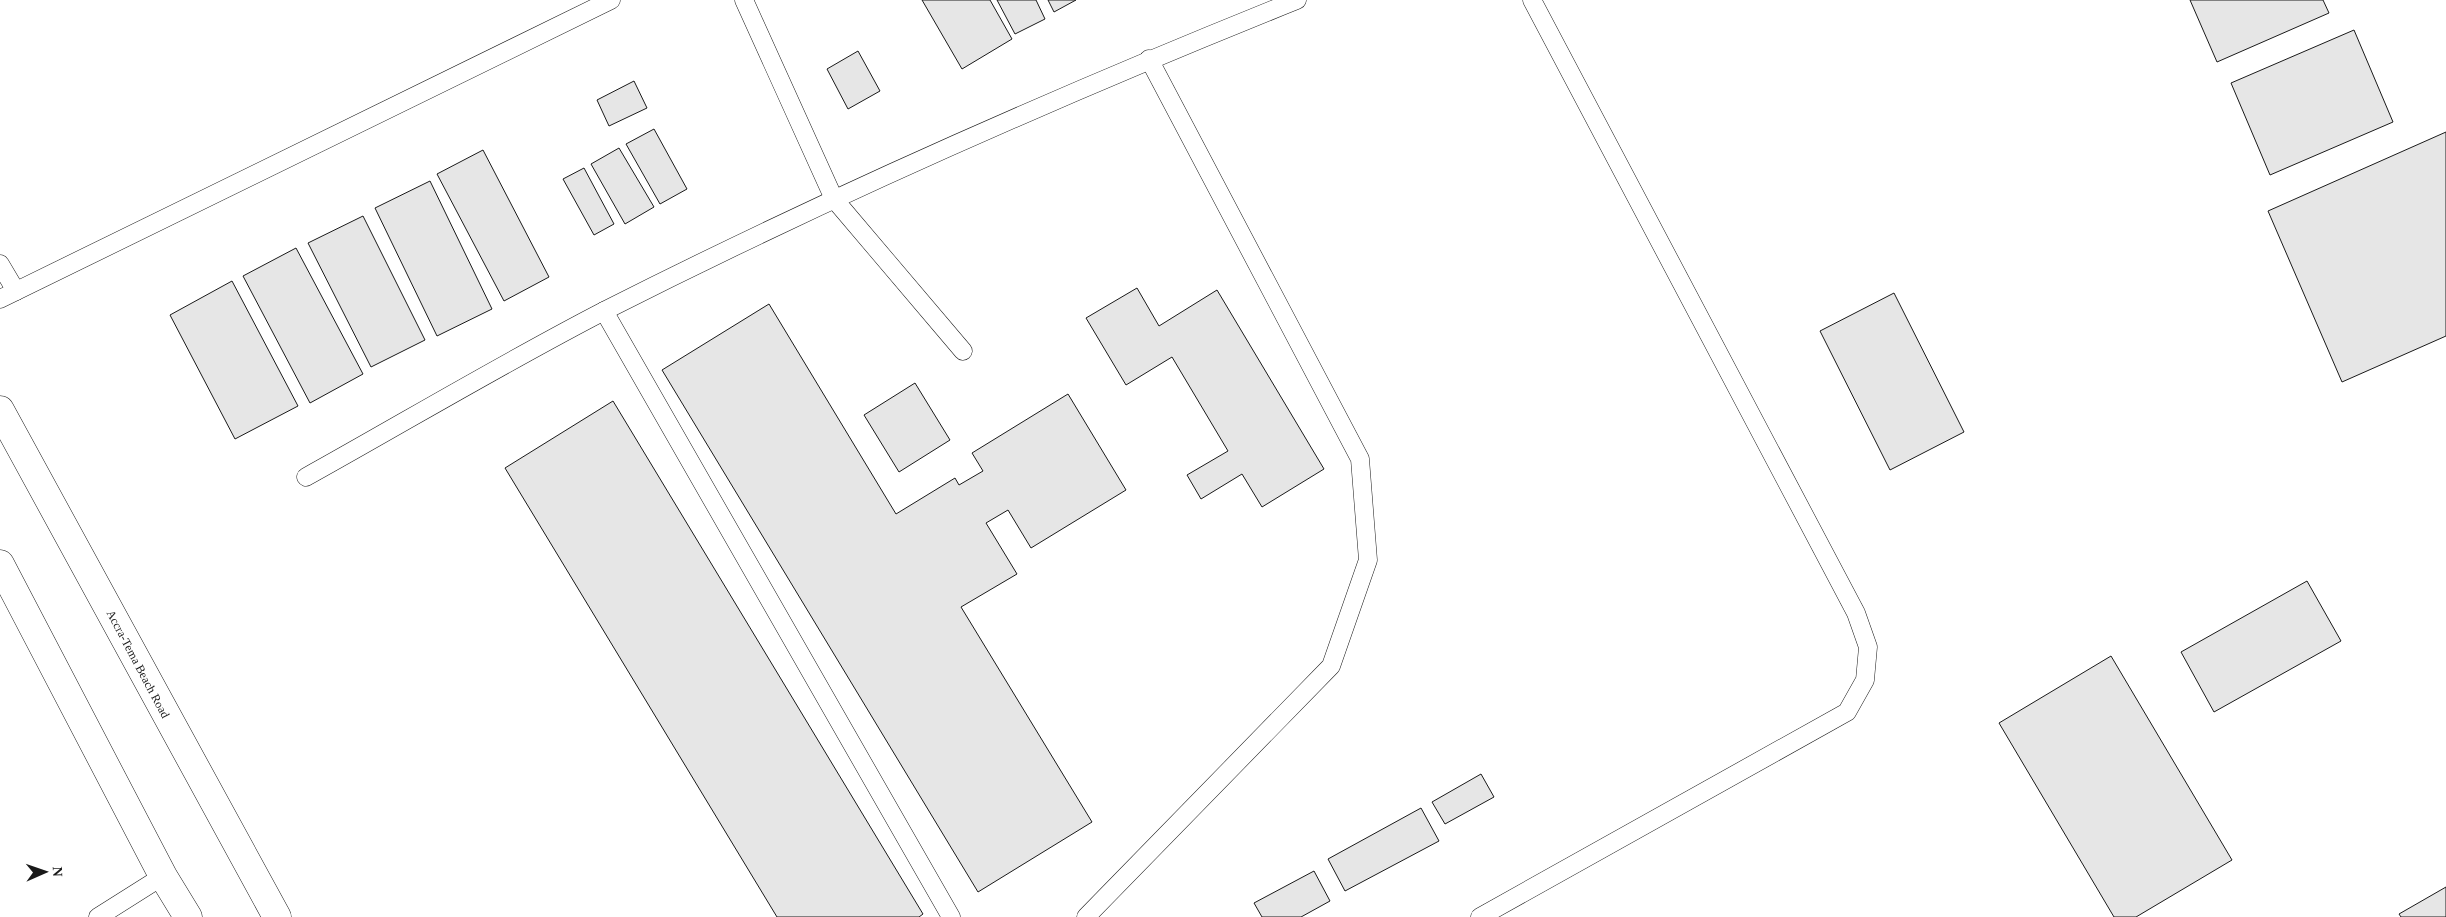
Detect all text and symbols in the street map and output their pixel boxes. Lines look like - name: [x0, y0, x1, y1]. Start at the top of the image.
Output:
- street label: Accra-Tema Beach Road: [104, 608, 172, 720]
- north arrow: [20, 847, 70, 897]
- text: N: [50, 866, 65, 877]

